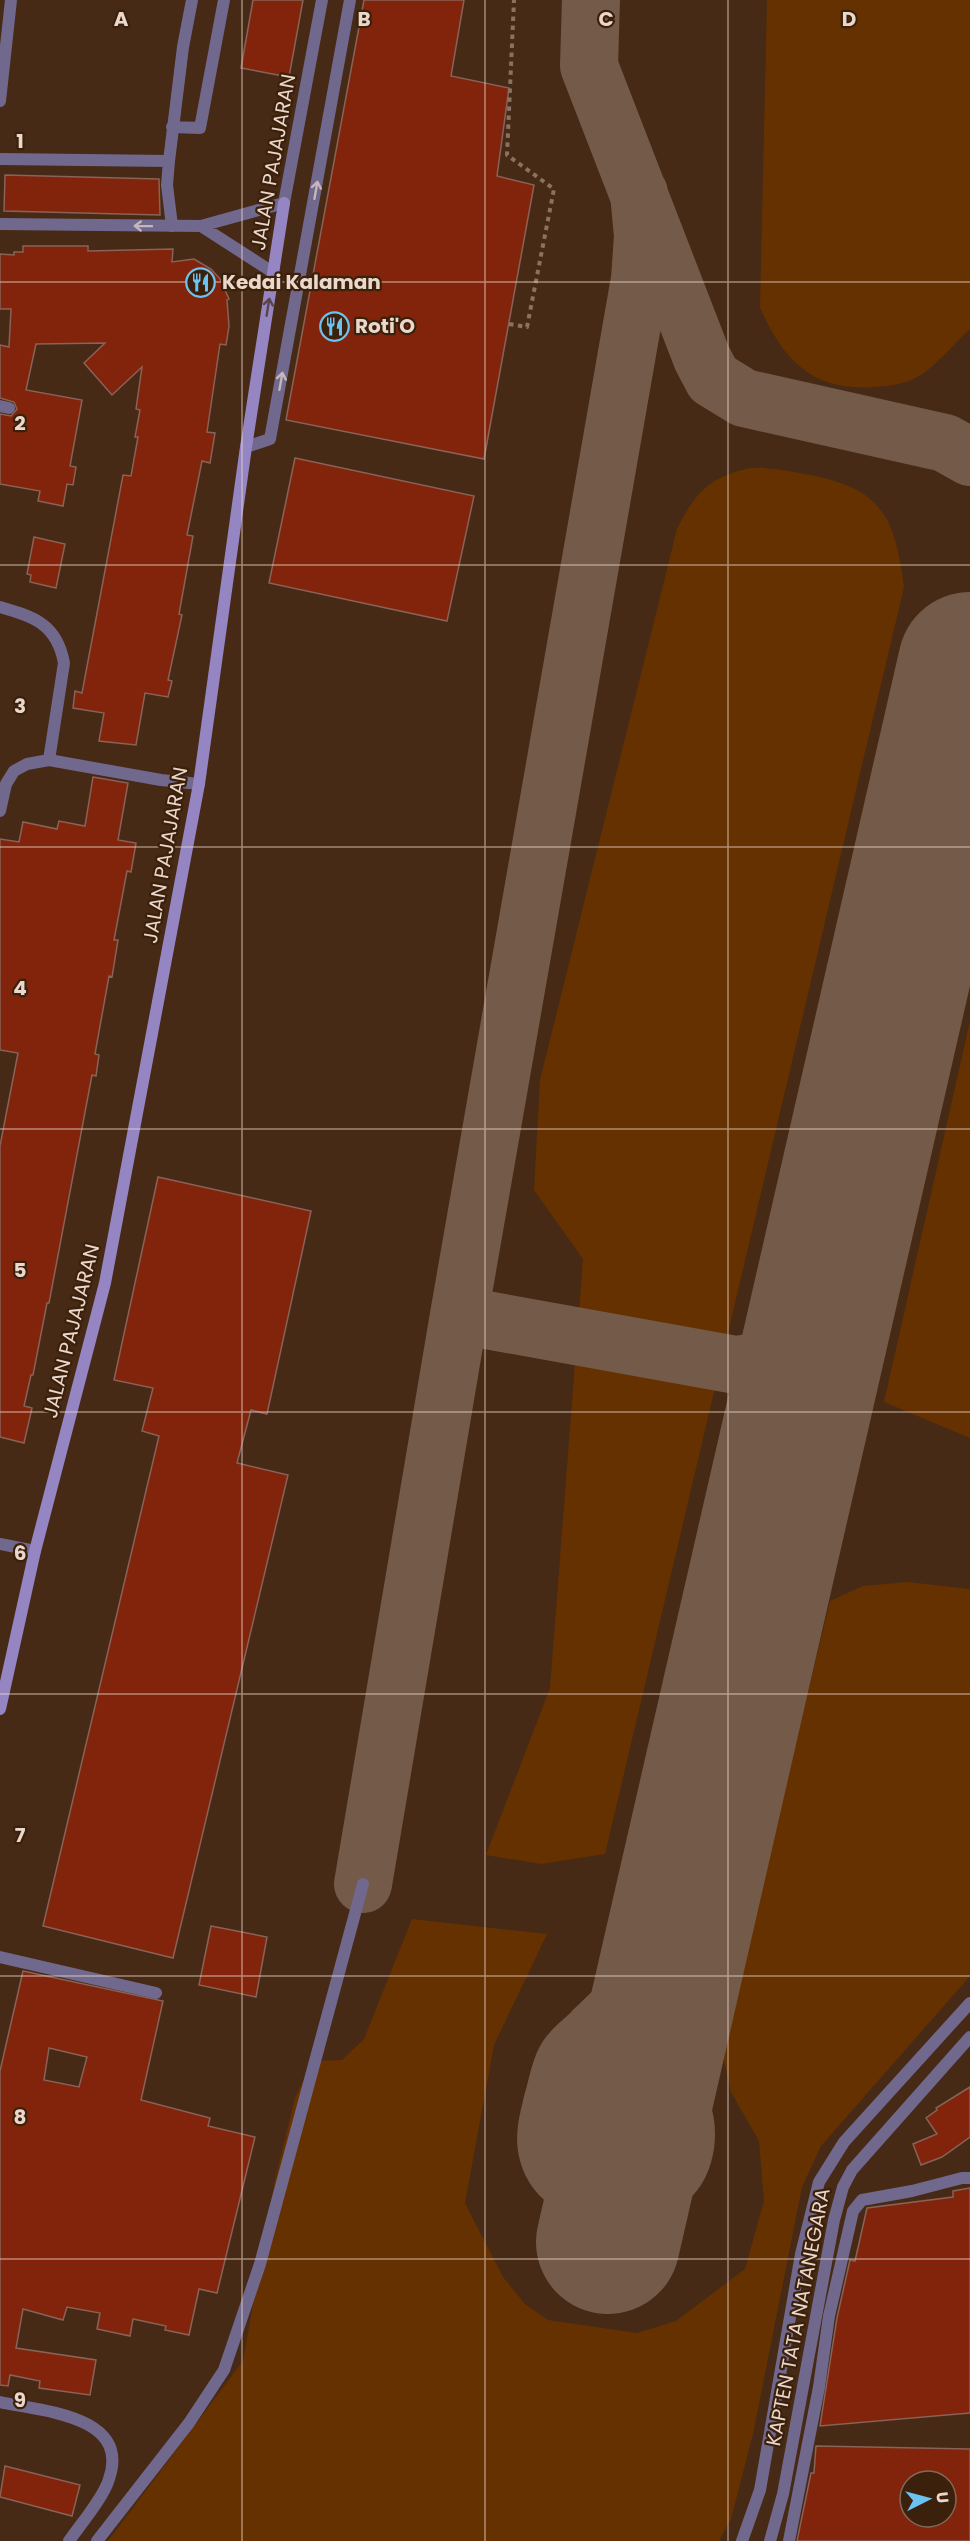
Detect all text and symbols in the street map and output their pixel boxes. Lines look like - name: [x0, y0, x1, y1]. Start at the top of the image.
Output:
- text: A: [114, 5, 129, 33]
- text: B: [357, 5, 371, 33]
- text: C: [598, 5, 614, 33]
- text: D: [842, 5, 856, 33]
- street label: JALAN PAJAJARAN: [244, 72, 302, 252]
- text: 1: [16, 127, 24, 155]
- one-way arrow: [311, 180, 322, 200]
- one-way arrow: [133, 220, 153, 232]
- restaurant icon: Kedai Kalaman: [185, 266, 217, 298]
- place label: Kedai Kalaman: [222, 268, 381, 296]
- one-way arrow: [263, 297, 274, 317]
- restaurant icon: Roti'O: [318, 310, 350, 342]
- place label: Roti'O: [355, 312, 415, 340]
- one-way arrow: [276, 372, 287, 392]
- text: 2: [14, 409, 26, 437]
- text: 3: [14, 692, 26, 720]
- street label: JALAN PAJAJARAN: [136, 765, 194, 945]
- text: 4: [13, 974, 27, 1002]
- street label: JALAN PAJAJARAN: [36, 1241, 106, 1421]
- text: 5: [14, 1256, 27, 1284]
- text: 6: [14, 1539, 26, 1567]
- text: 7: [15, 1821, 26, 1849]
- text: 8: [14, 2103, 26, 2131]
- street label: KAPTEN TATA NATANEGARA: [759, 2186, 837, 2448]
- text: 9: [14, 2386, 26, 2414]
- north arrow: [898, 2469, 958, 2529]
- text: U: [930, 2491, 954, 2504]

